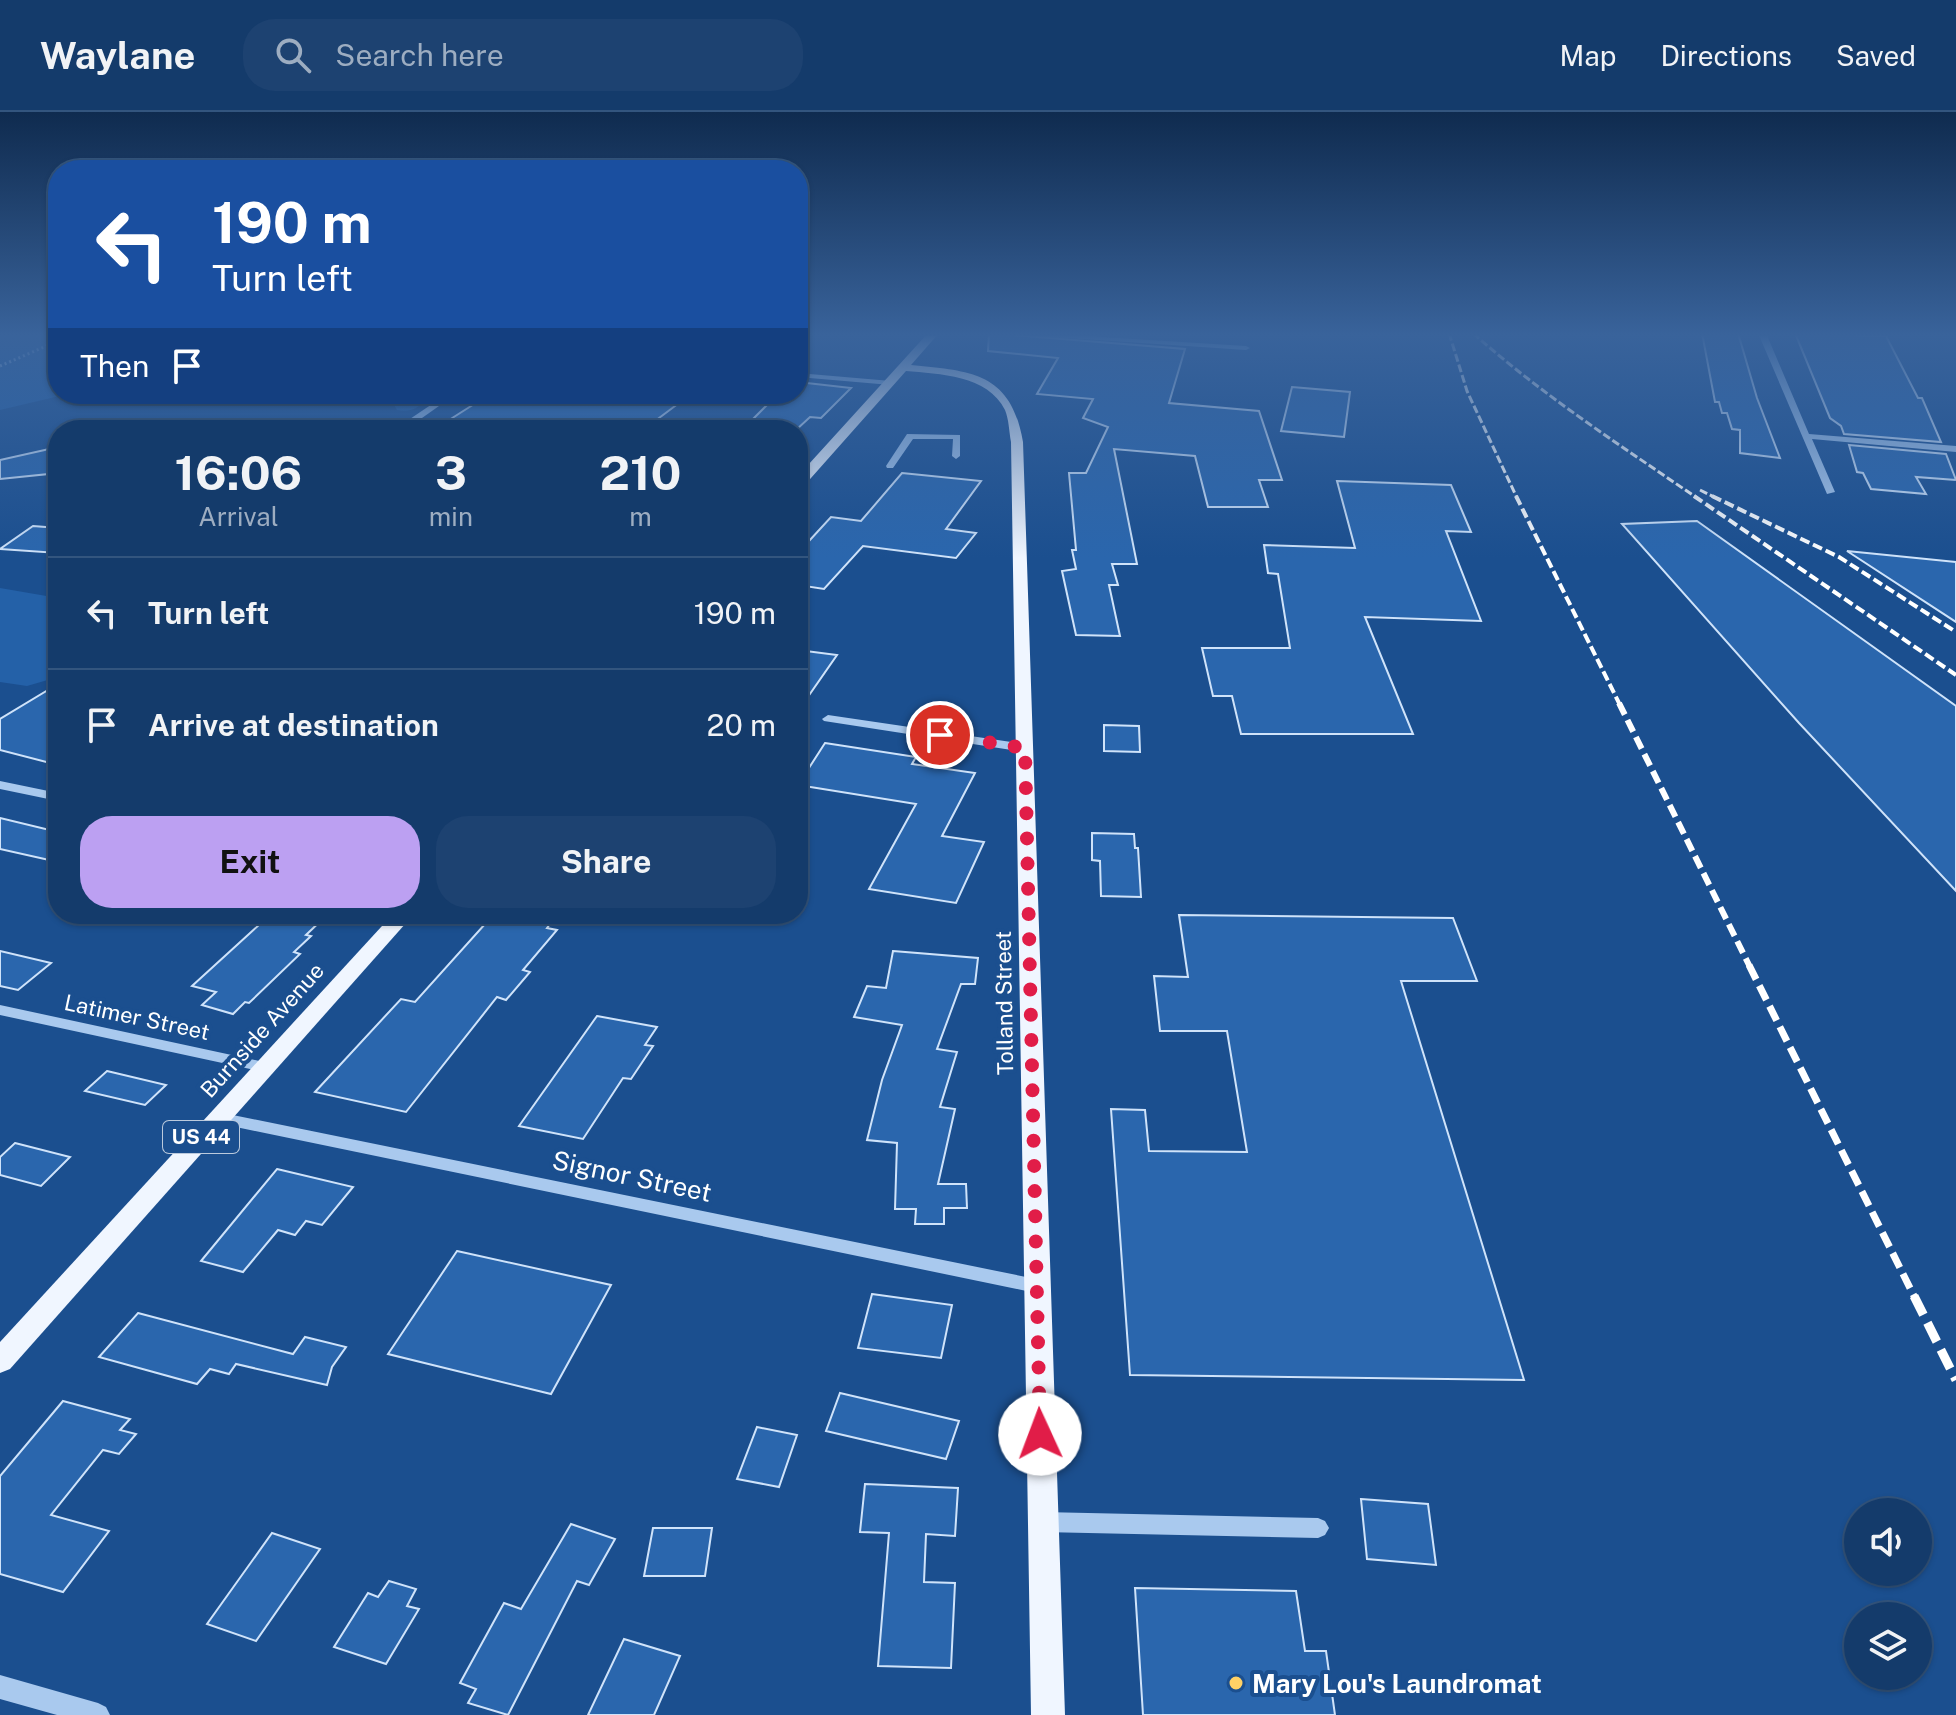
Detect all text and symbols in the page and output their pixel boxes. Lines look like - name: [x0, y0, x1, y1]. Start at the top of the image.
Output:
- search box: [243, 19, 803, 91]
- text: Waylane: [40, 33, 195, 78]
- icon: search: [271, 33, 315, 77]
- text: Search here: [335, 37, 504, 73]
- text: Map: [1560, 39, 1616, 72]
- text: Directions: [1660, 39, 1792, 72]
- text: Saved: [1836, 39, 1916, 72]
- text: 190 m: [212, 190, 372, 256]
- icon: left: [80, 192, 184, 296]
- text: Turn left: [212, 257, 353, 299]
- icon: arrive: [165, 344, 209, 388]
- text: Then: [80, 348, 149, 384]
- text: 16:06: [175, 444, 302, 501]
- text: 3: [435, 444, 467, 501]
- text: 210: [599, 444, 681, 501]
- text: Arrival: [198, 501, 279, 532]
- text: min: [429, 501, 473, 532]
- text: m: [629, 501, 652, 532]
- icon: left: [80, 591, 124, 635]
- text: Turn left: [148, 595, 269, 631]
- text: 190 m: [694, 595, 776, 631]
- pin: [906, 701, 974, 769]
- icon: arrive: [80, 703, 124, 747]
- text: Arrive at destination: [148, 707, 439, 743]
- text: 20 m: [707, 707, 776, 743]
- icon: arrive: [918, 713, 962, 757]
- button: Exit: [80, 816, 420, 908]
- button: Share: [436, 816, 776, 908]
- street label: Tolland Street: [990, 931, 1018, 1075]
- street label: Burnside Avenue: [195, 957, 329, 1103]
- street label: Latimer Street: [62, 989, 212, 1045]
- road number: US 44: [163, 1121, 239, 1153]
- street label: Signor Street: [549, 1144, 715, 1208]
- position arrow: [998, 1392, 1082, 1476]
- map controls: [1844, 1498, 1932, 1690]
- button: sound: [1844, 1498, 1932, 1586]
- button: layers: [1844, 1602, 1932, 1690]
- place label: Mary Lou's Laundromat: [1252, 1668, 1542, 1699]
- marker: Mary Lou's Laundromat: [1227, 1674, 1245, 1692]

